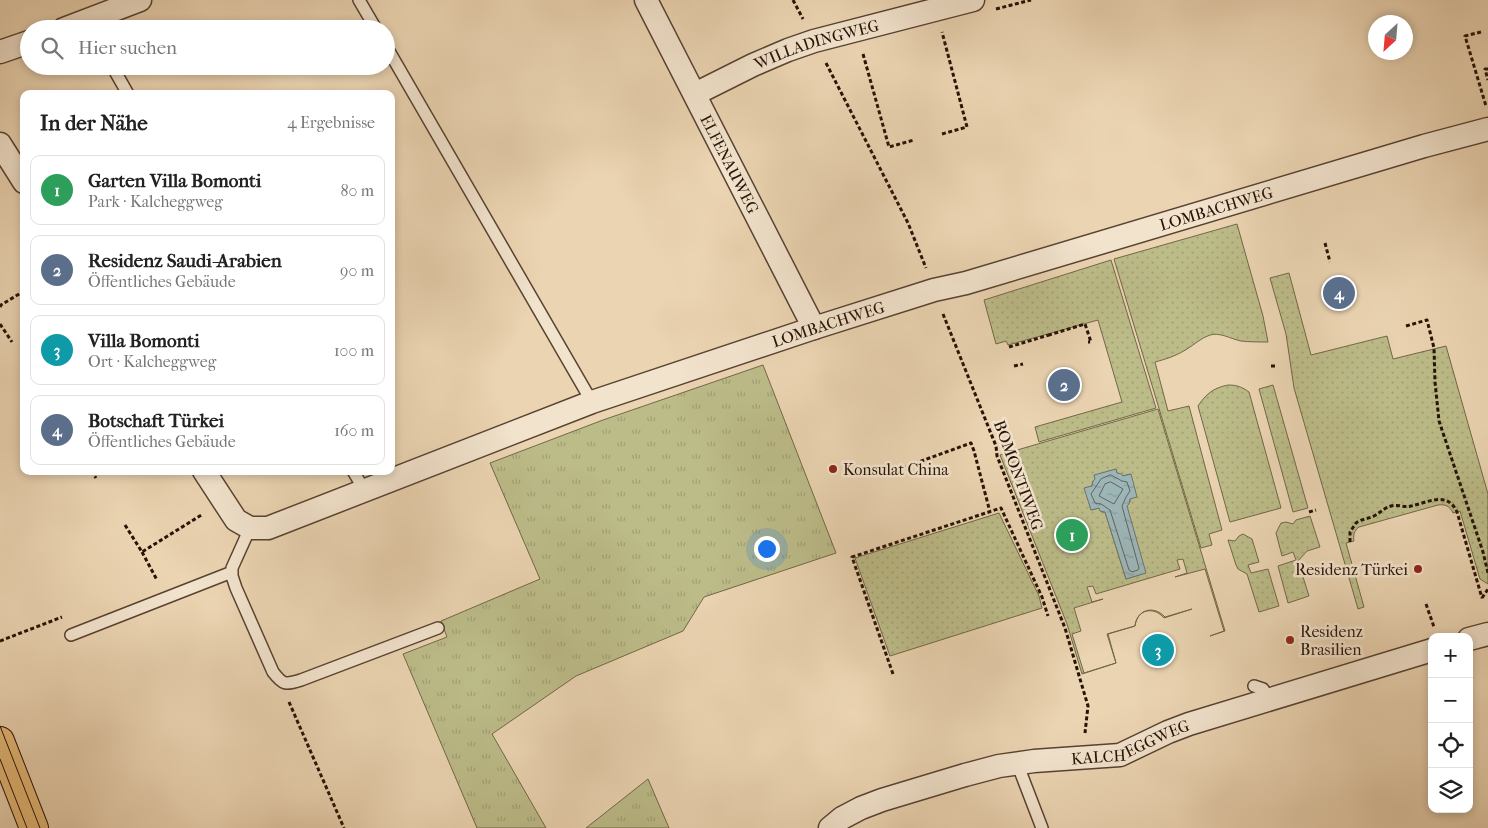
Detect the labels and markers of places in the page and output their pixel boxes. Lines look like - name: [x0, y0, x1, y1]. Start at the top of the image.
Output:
- pin: 4: [1323, 274, 1355, 312]
- pin: 2: [1048, 366, 1080, 404]
- place label: Konsulat China: [843, 460, 949, 479]
- marker: Konsulat China: [827, 463, 839, 475]
- pin: 1: [1056, 516, 1088, 554]
- place label: Residenz Türkei: [1295, 560, 1408, 579]
- marker: Residenz Türkei: [1412, 563, 1424, 575]
- place label: Residenz Brasilien: [1300, 622, 1363, 659]
- pin: 3: [1142, 631, 1174, 669]
- marker: Residenz Brasilien: [1284, 634, 1296, 646]

